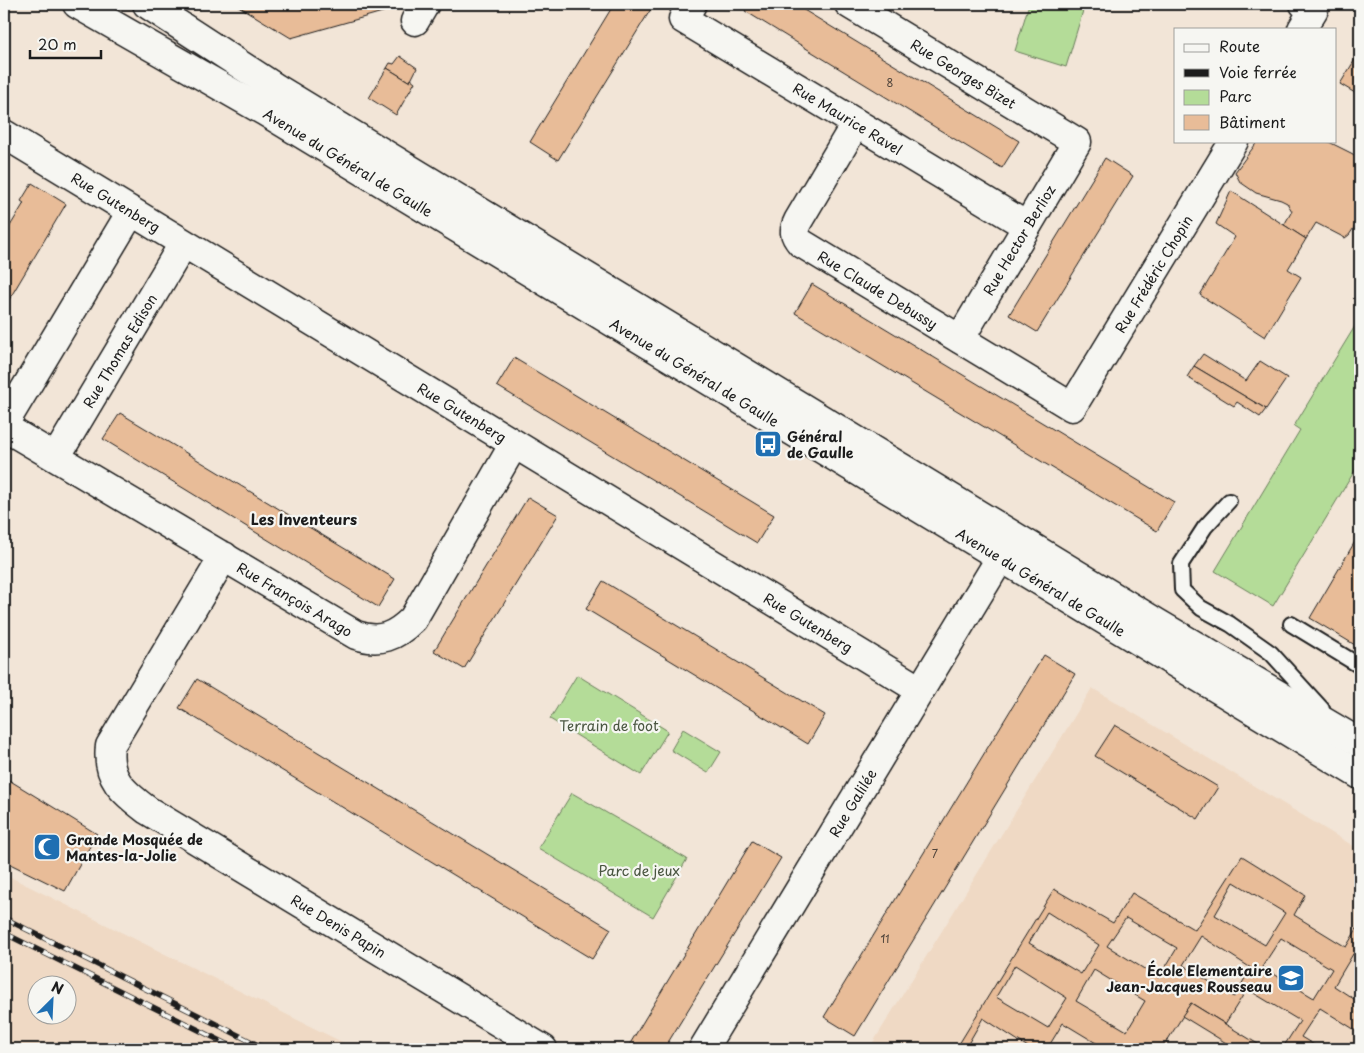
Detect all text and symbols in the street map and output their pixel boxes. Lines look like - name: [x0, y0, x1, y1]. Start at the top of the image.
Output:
- scale bar: [30, 28, 101, 60]
- legend: [1174, 28, 1336, 142]
- text: 20 m: [38, 32, 77, 55]
- street label: Rue Georges Bizet: [907, 33, 1021, 114]
- text: Route: [1219, 34, 1260, 57]
- text: Voie ferrée: [1219, 60, 1297, 83]
- house number: 8: [887, 74, 894, 91]
- street label: Rue Maurice Ravel: [789, 77, 907, 159]
- text: Parc: [1219, 84, 1252, 107]
- street label: Avenue du Général de Gaulle: [260, 103, 437, 222]
- text: Bâtiment: [1219, 110, 1286, 133]
- street label: Rue Gutenberg: [68, 167, 164, 237]
- street label: Rue Hector Berlioz: [978, 181, 1060, 299]
- street label: Rue Frédéric Chopin: [1109, 211, 1197, 337]
- street label: Rue Claude Debussy: [814, 245, 942, 334]
- street label: Rue Thomas Edison: [77, 289, 162, 412]
- street label: Avenue du Général de Gaulle: [606, 313, 784, 431]
- street label: Rue Gutenberg: [414, 377, 511, 447]
- place label: Général de Gaulle: [787, 426, 854, 463]
- bus stop icon: Général de Gaulle: [753, 429, 783, 459]
- district label: Les Inventeurs: [251, 507, 357, 530]
- street label: Avenue du Général de Gaulle: [953, 522, 1130, 641]
- street label: Rue François Arago: [233, 557, 357, 641]
- street label: Rue Gutenberg: [760, 587, 857, 657]
- park label: Terrain de foot: [559, 715, 659, 736]
- street label: Rue Galilée: [823, 764, 881, 841]
- place label: Grande Mosquée de Mantes-la-Jolie: [66, 829, 203, 866]
- mosque icon: Grande Mosquée de Mantes-la-Jolie: [32, 832, 62, 862]
- house number: 7: [932, 845, 938, 862]
- park label: Parc de jeux: [598, 860, 680, 881]
- street label: Rue Denis Papin: [287, 889, 390, 962]
- house number: 11: [880, 930, 890, 947]
- place label: École Elementaire Jean-Jacques Rousseau: [1106, 960, 1272, 997]
- school or university icon: École Elementaire Jean-Jacques Rousseau: [1276, 963, 1306, 993]
- north arrow: [28, 976, 78, 1026]
- text: N: [48, 976, 67, 1000]

